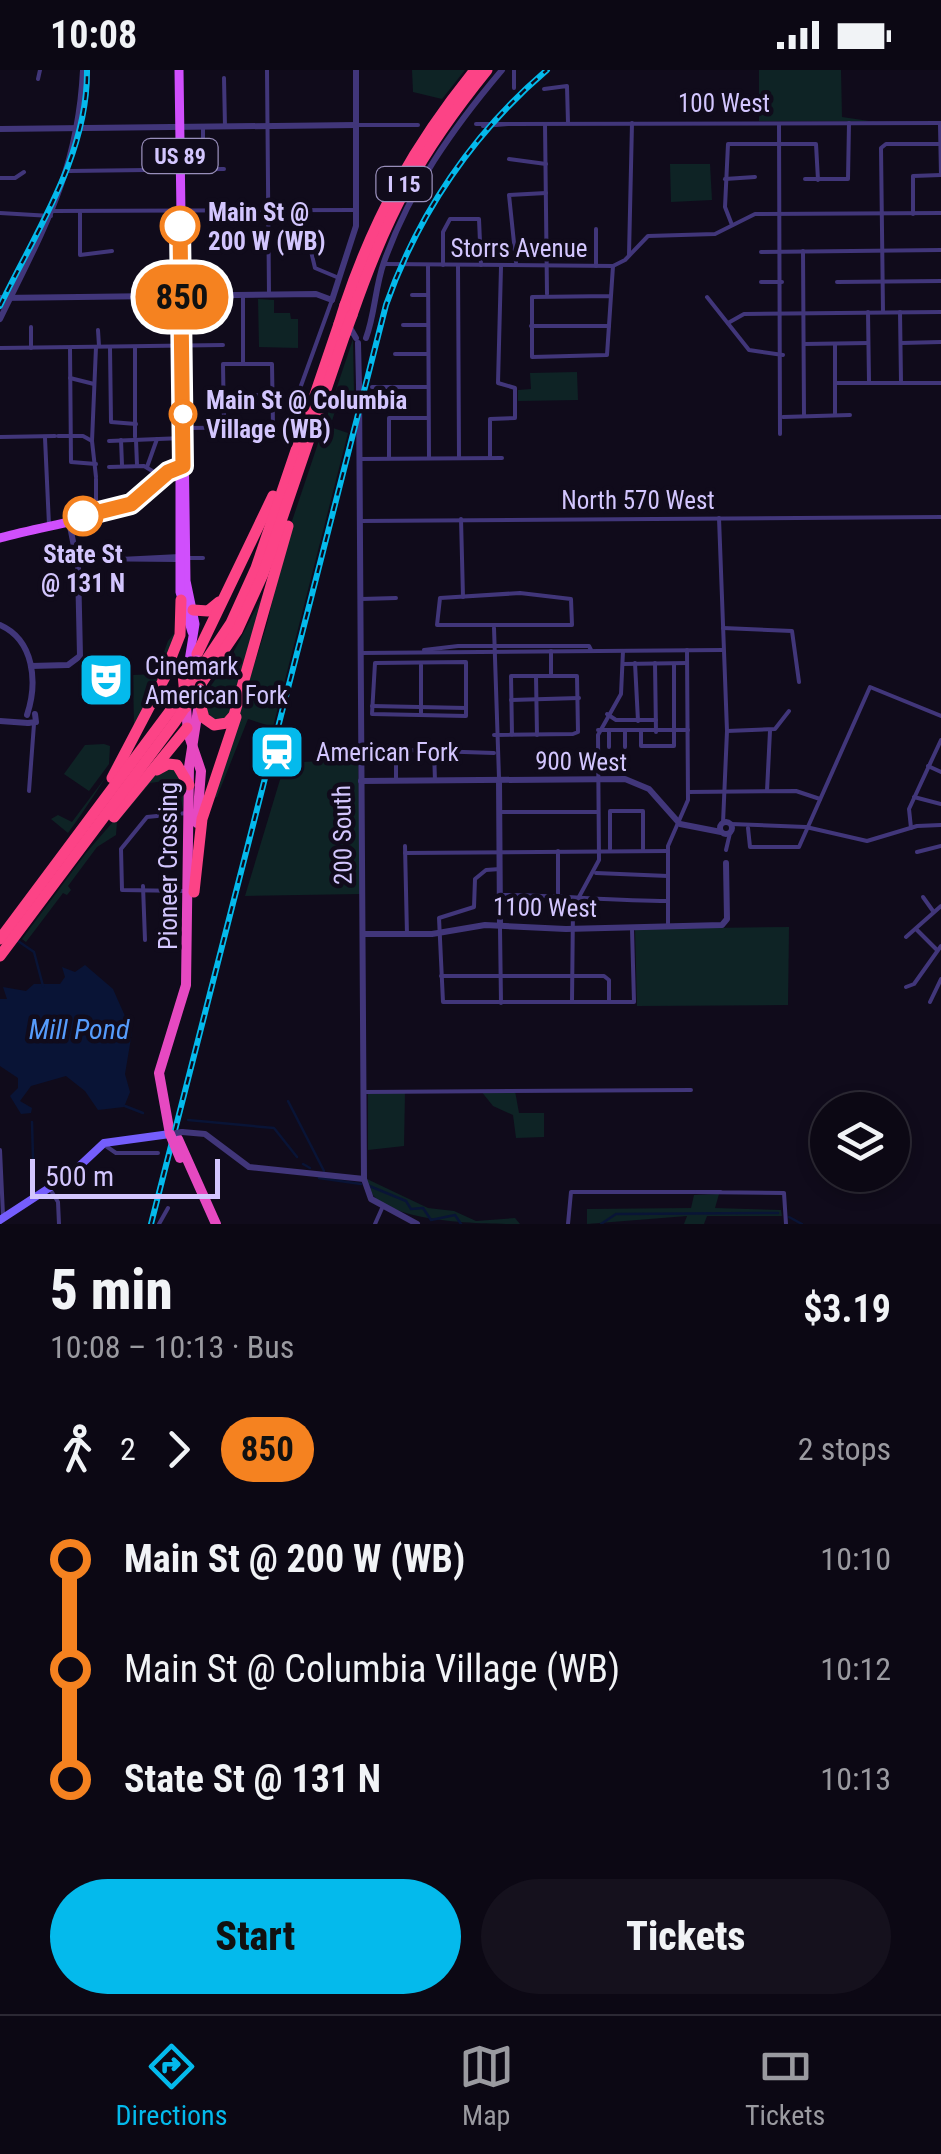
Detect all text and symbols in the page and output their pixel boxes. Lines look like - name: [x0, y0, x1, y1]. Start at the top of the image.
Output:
- text: 10:08: [50, 13, 137, 57]
- street label: 100 West: [678, 89, 770, 118]
- road number: US 89: [142, 139, 218, 173]
- road number: I 15: [376, 167, 432, 201]
- place label: Main St @ 200 W (WB): [208, 198, 326, 256]
- marker: Main St @ 200 W (WB): [161, 207, 199, 245]
- street label: Storrs Avenue: [450, 234, 588, 263]
- line badge: 850: [124, 264, 240, 330]
- text: 850: [155, 277, 209, 318]
- place label: Main St @ Columbia Village (WB): [206, 386, 407, 444]
- marker: Main St @ Columbia Village (WB): [170, 401, 196, 427]
- street label: North 570 West: [561, 486, 715, 515]
- marker: State St @ 131 N: [64, 497, 102, 535]
- place label: State St @ 131 N: [41, 540, 125, 598]
- theatre icon: Cinemark American Fork: [76, 650, 136, 710]
- place label: Cinemark American Fork: [145, 652, 289, 710]
- station icon: American Fork: [247, 722, 307, 782]
- place label: American Fork: [316, 738, 460, 767]
- street label: 900 West: [535, 746, 627, 777]
- street label: Pioneer Crossing: [154, 782, 183, 950]
- street label: 200 South: [327, 785, 358, 885]
- street label: 1100 West: [493, 892, 597, 923]
- water label: Mill Pond: [29, 1013, 130, 1046]
- map controls: [810, 1092, 910, 1192]
- button: layers: [810, 1092, 910, 1192]
- scale bar: [30, 1154, 220, 1198]
- text: 500 m: [45, 1160, 114, 1193]
- text: 5 min: [50, 1258, 173, 1322]
- text: $3.19: [803, 1287, 891, 1331]
- text: 10:08 – 10:13 · Bus: [50, 1328, 294, 1366]
- icon: walk: [50, 1422, 105, 1477]
- icon: forward: [151, 1422, 206, 1477]
- text: 850: [241, 1429, 294, 1470]
- text: 2: [120, 1430, 136, 1468]
- text: 2 stops: [798, 1430, 891, 1468]
- text: Main St @ 200 W (WB): [124, 1537, 465, 1581]
- text: 10:10: [820, 1540, 891, 1578]
- text: Main St @ Columbia Village (WB): [124, 1647, 620, 1691]
- text: 10:12: [820, 1650, 891, 1688]
- text: State St @ 131 N: [124, 1757, 381, 1801]
- text: 10:13: [820, 1760, 891, 1798]
- button: Start: [50, 1879, 461, 1994]
- button: Tickets: [481, 1879, 891, 1994]
- tab: Directions: [116, 2039, 227, 2132]
- tab: Map: [459, 2039, 514, 2132]
- tab: Tickets: [745, 2039, 825, 2132]

